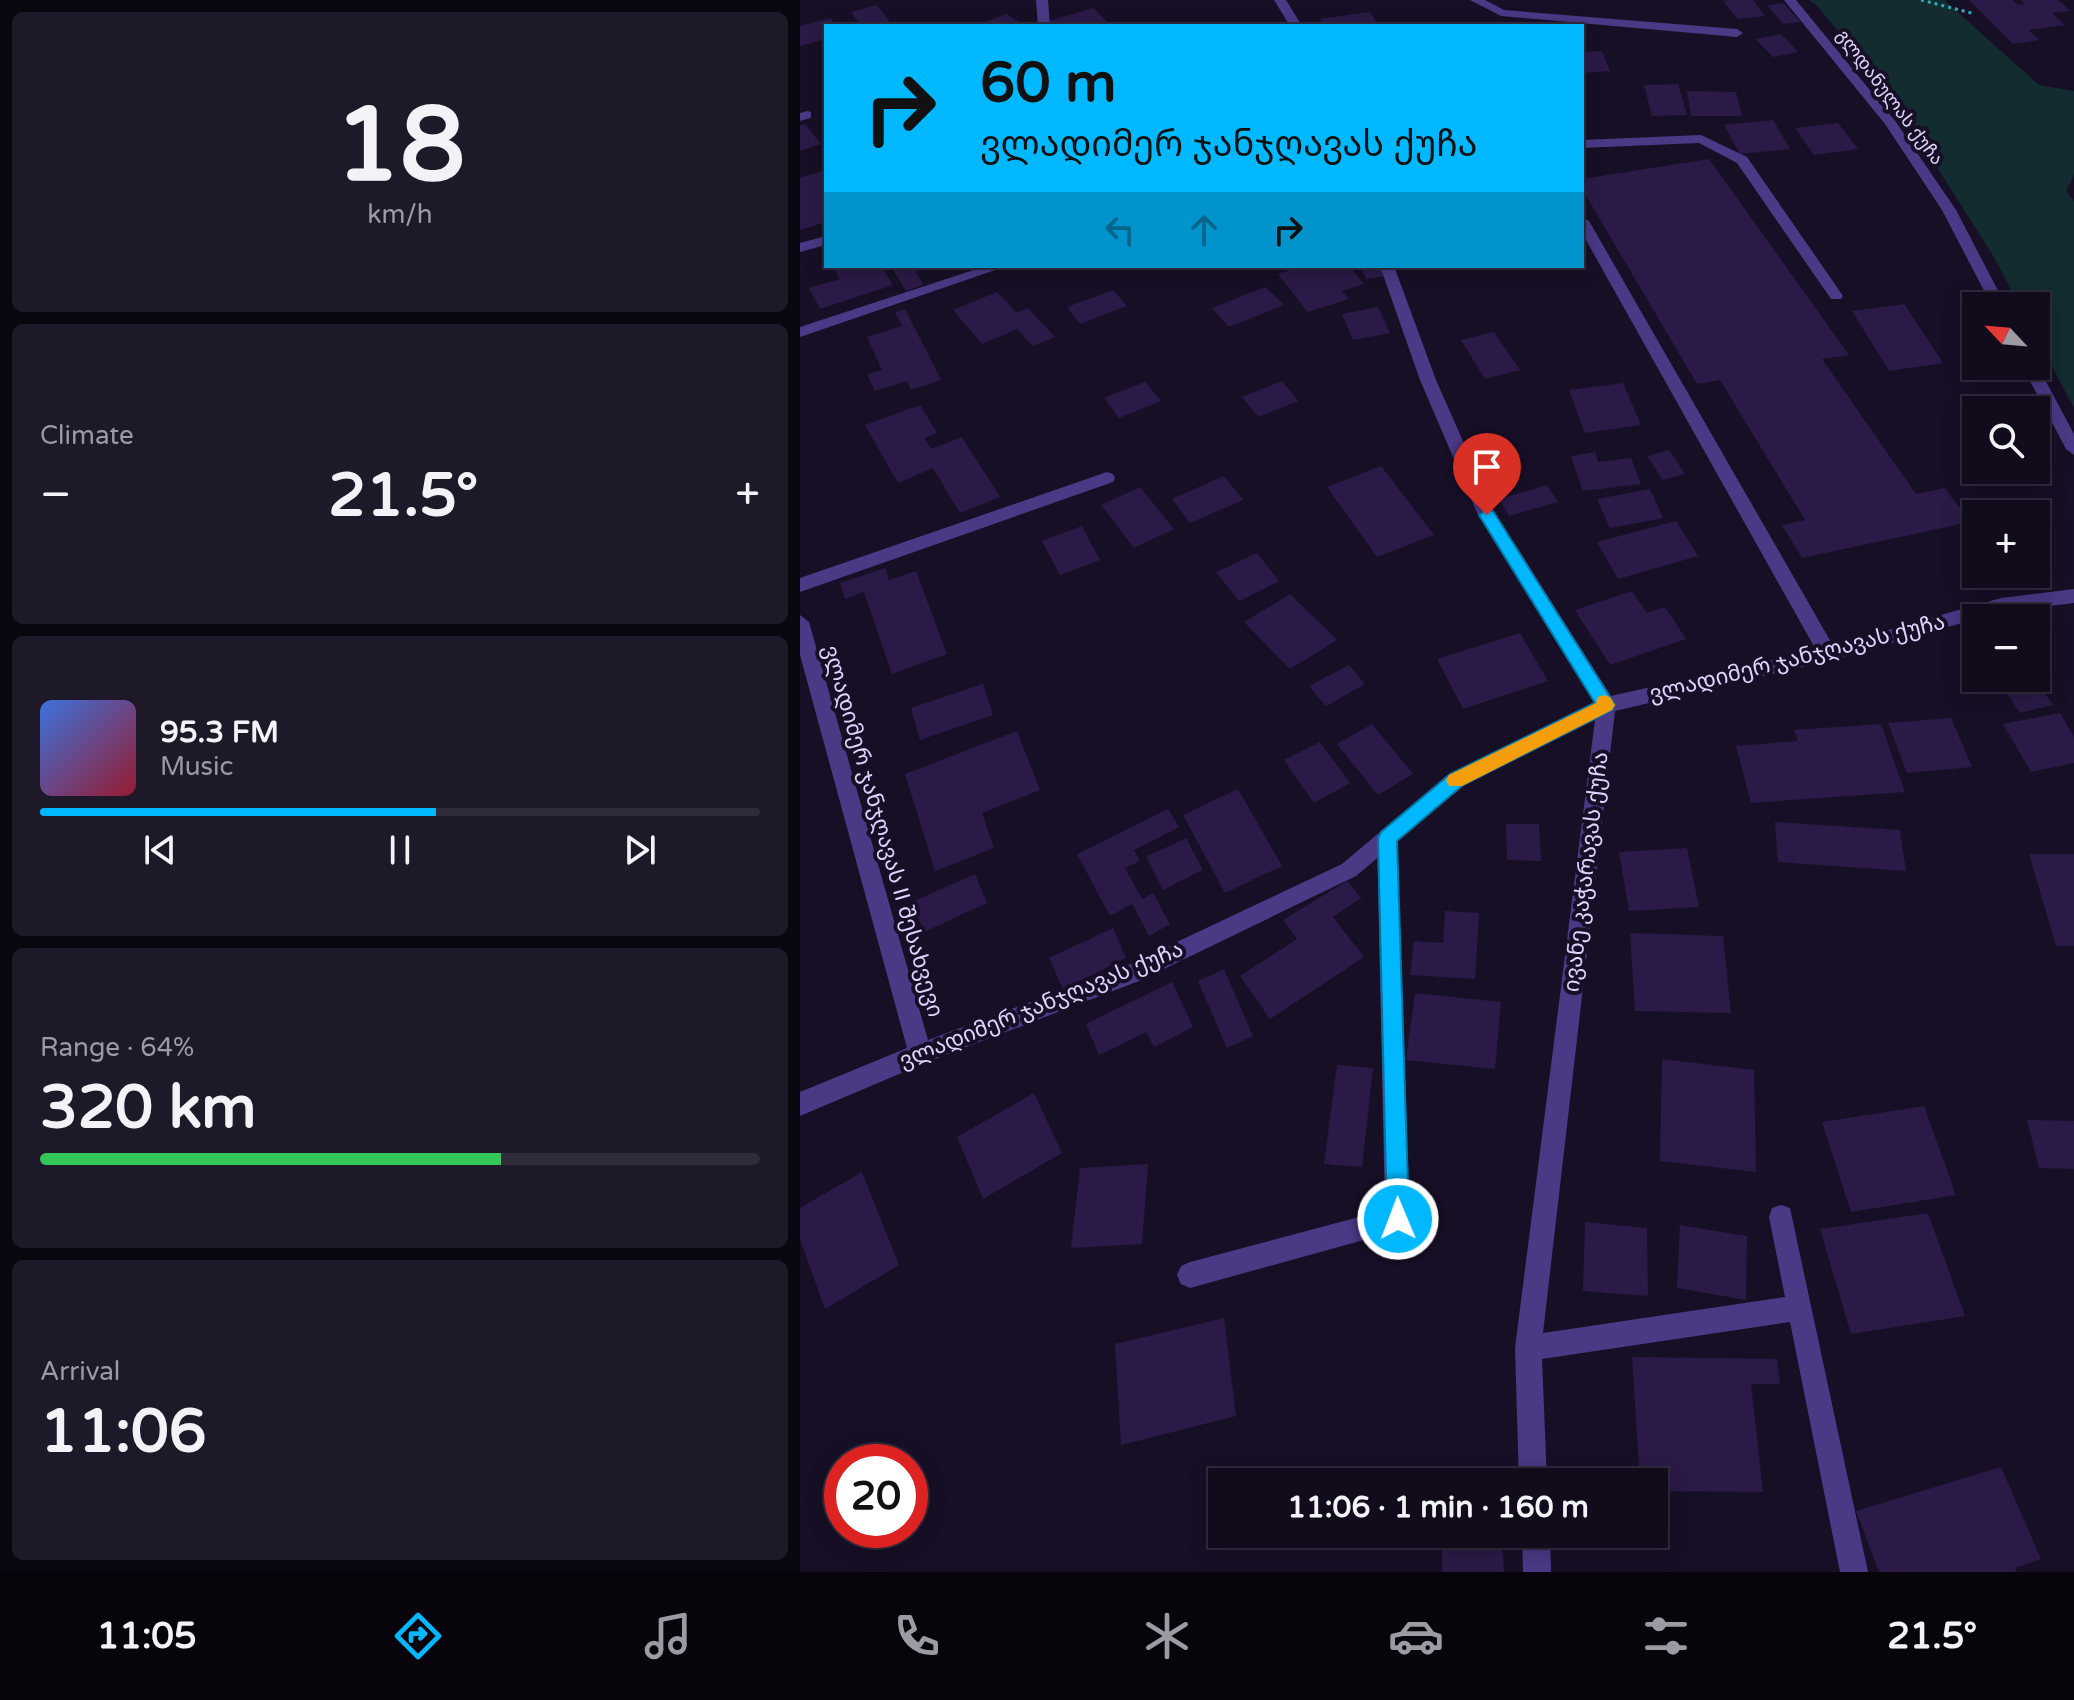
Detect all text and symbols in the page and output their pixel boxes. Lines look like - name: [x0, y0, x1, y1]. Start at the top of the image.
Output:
- street label: გლდანულას ქუჩა: [1832, 25, 1948, 169]
- text: 60 m: [980, 50, 1116, 117]
- icon: right: [848, 56, 952, 160]
- text: 18: [335, 84, 465, 209]
- text: ვლადიმერ ჯანჯღავას ქუჩა: [980, 123, 1478, 166]
- text: km/h: [367, 199, 433, 230]
- icon: left: [1098, 208, 1142, 252]
- icon: ahead: [1182, 208, 1226, 252]
- icon: right: [1266, 208, 1310, 252]
- north arrow: [1962, 292, 2050, 380]
- map controls: [1962, 292, 2050, 692]
- button: search: [1962, 396, 2050, 484]
- text: Climate: [40, 420, 134, 451]
- pin: [1453, 433, 1521, 515]
- icon: arrive: [1465, 445, 1509, 489]
- text: 21.5°: [328, 460, 478, 532]
- text: −: [40, 469, 71, 522]
- text: +: [735, 469, 760, 522]
- button: +: [1962, 500, 2050, 588]
- button: −: [1962, 604, 2050, 692]
- street label: ვლადიმერ ჯანჯღავას ქუჩა: [1646, 609, 1948, 707]
- street label: ვლადიმერ ჯანჯღავას II შესახვევი: [817, 642, 949, 1020]
- text: 95.3 FM: [160, 714, 279, 751]
- street label: ივანე კაჭარავას ქუჩა: [1558, 750, 1614, 994]
- text: Music: [160, 751, 233, 782]
- icon: previous: [138, 828, 182, 872]
- icon: pause: [378, 828, 422, 872]
- icon: next: [618, 828, 662, 872]
- street label: ვლადიმერ ჯანჯღავას ქუჩა: [895, 936, 1187, 1074]
- text: Range · 64%: [40, 1032, 194, 1063]
- text: 320 km: [40, 1072, 256, 1144]
- position arrow: [1356, 1177, 1440, 1261]
- text: Arrival: [40, 1356, 120, 1387]
- text: 11:06: [40, 1396, 206, 1468]
- speed limit sign: 20: [824, 1444, 928, 1548]
- text: 11:06 · 1 min · 160 m: [1287, 1489, 1589, 1526]
- icon: directions: [390, 1608, 446, 1664]
- icon: music: [640, 1608, 696, 1664]
- icon: phone: [889, 1608, 945, 1664]
- icon: climate: [1139, 1608, 1195, 1664]
- icon: car: [1388, 1608, 1444, 1664]
- icon: filters: [1638, 1608, 1694, 1664]
- text: 11:05: [97, 1615, 197, 1658]
- text: 21.5°: [1887, 1615, 1977, 1658]

